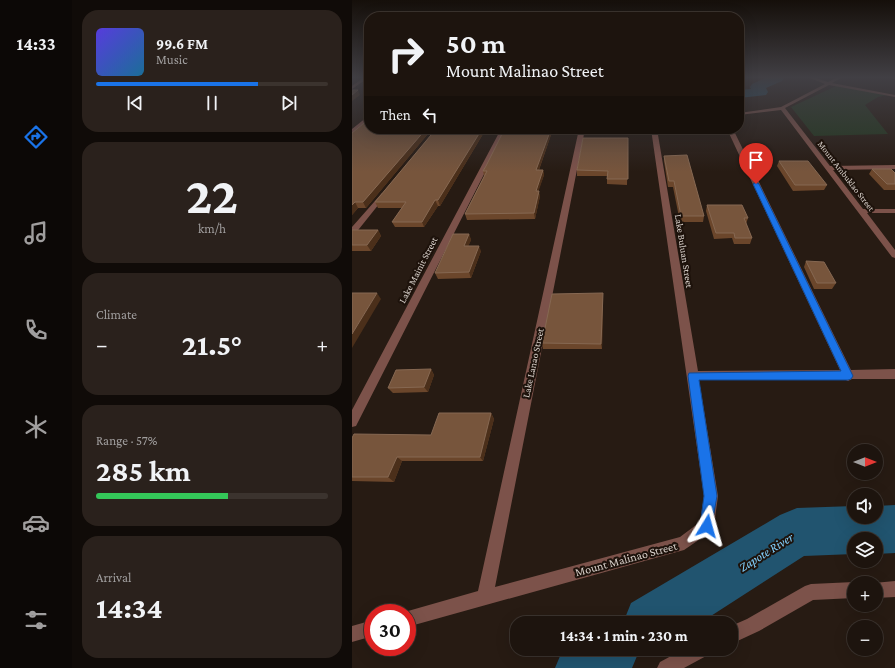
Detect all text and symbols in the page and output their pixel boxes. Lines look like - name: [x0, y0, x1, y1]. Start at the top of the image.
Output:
- icon: right: [380, 28, 432, 80]
- text: 50 m: [446, 28, 506, 59]
- text: 14:33: [17, 34, 55, 54]
- text: 99.6 FM: [156, 36, 208, 52]
- text: Music: [156, 52, 188, 67]
- text: Mount Malinao Street: [446, 61, 604, 81]
- icon: previous: [124, 92, 146, 114]
- icon: pause: [201, 92, 223, 114]
- icon: next: [278, 92, 300, 114]
- icon: left: [419, 104, 441, 126]
- text: Then: [380, 107, 411, 123]
- icon: directions: [22, 123, 50, 151]
- street label: Mount Ambuklao Street: [816, 139, 877, 214]
- pin: [739, 143, 773, 184]
- icon: arrive: [745, 149, 767, 171]
- text: 22: [186, 166, 238, 224]
- street label: Lake Buluan Street: [673, 213, 695, 289]
- icon: music: [22, 219, 50, 247]
- text: km/h: [198, 221, 226, 236]
- street label: Lake Mainit Street: [397, 234, 440, 305]
- text: Climate: [96, 307, 137, 322]
- icon: phone: [22, 316, 50, 344]
- street label: Lake Lanao Street: [520, 327, 546, 399]
- text: 21.5°: [182, 328, 242, 361]
- text: −: [96, 332, 108, 357]
- text: +: [316, 332, 328, 357]
- icon: climate: [22, 413, 50, 441]
- text: Range · 57%: [96, 433, 157, 448]
- north arrow: [847, 444, 883, 480]
- map controls: [847, 444, 883, 656]
- text: 285 km: [96, 454, 191, 487]
- button: sound: [847, 488, 883, 524]
- position arrow: [686, 505, 728, 547]
- icon: car: [22, 509, 50, 537]
- water label: Zapote River: [736, 529, 796, 575]
- button: layers: [847, 532, 883, 568]
- street label: Mount Malinao Street: [573, 538, 680, 579]
- text: Arrival: [96, 570, 131, 585]
- button: +: [847, 576, 883, 612]
- text: 14:34: [96, 591, 163, 624]
- speed limit sign: 30: [364, 604, 416, 656]
- icon: filters: [22, 606, 50, 634]
- button: −: [847, 620, 883, 656]
- text: 14:34 · 1 min · 230 m: [560, 628, 688, 644]

